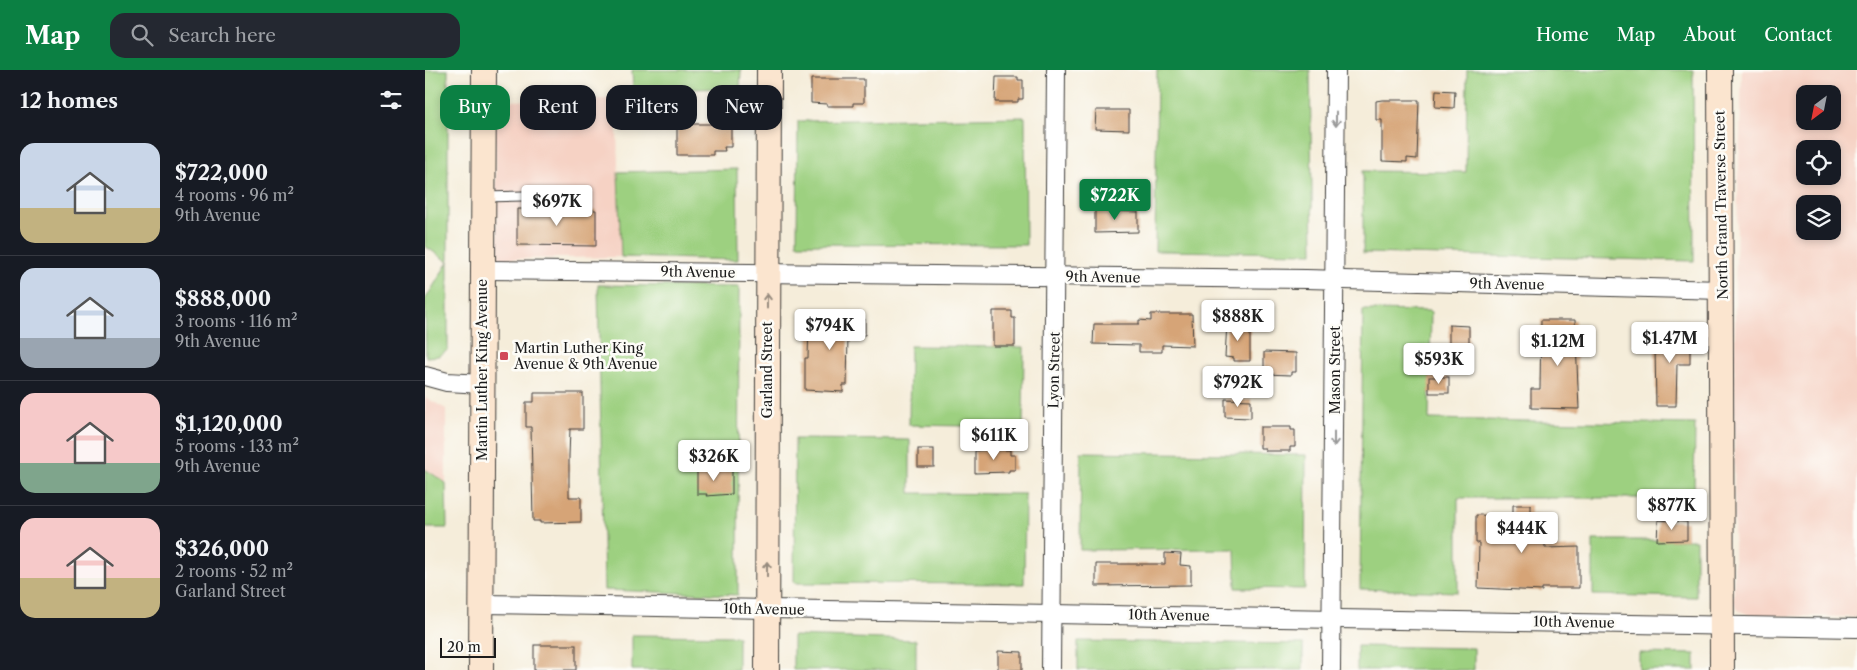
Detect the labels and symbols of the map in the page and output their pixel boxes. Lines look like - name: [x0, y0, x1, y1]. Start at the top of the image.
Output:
- north arrow: [1796, 85, 1841, 130]
- one-way arrow: [1331, 110, 1341, 126]
- street label: North Grand Traverse Street: [1710, 110, 1732, 300]
- pin: $722K: [1080, 178, 1150, 221]
- pin: $697K: [522, 184, 592, 227]
- street label: 9th Avenue: [660, 262, 736, 282]
- street label: 9th Avenue: [1065, 267, 1141, 287]
- street label: 9th Avenue: [1469, 274, 1545, 294]
- street label: Martin Luther King Avenue: [473, 279, 491, 461]
- one-way arrow: [762, 294, 772, 310]
- pin: $888K: [1203, 300, 1273, 342]
- pin: $794K: [795, 308, 865, 351]
- street label: Garland Street: [758, 322, 776, 418]
- pin: $1.47M: [1629, 322, 1711, 364]
- pin: $1.12M: [1517, 324, 1599, 367]
- street label: Mason Street: [1326, 326, 1344, 414]
- street label: Lyon Street: [1044, 331, 1064, 408]
- place label: Martin Luther King Avenue & 9th Avenue: [513, 339, 658, 373]
- pin: $593K: [1404, 342, 1474, 385]
- marker: Martin Luther King Avenue & 9th Avenue: [498, 350, 510, 362]
- pin: $792K: [1203, 366, 1273, 408]
- pin: $611K: [959, 418, 1029, 461]
- one-way arrow: [1329, 430, 1339, 446]
- pin: $326K: [679, 440, 749, 482]
- pin: $877K: [1637, 488, 1707, 531]
- pin: $444K: [1487, 512, 1557, 554]
- one-way arrow: [762, 561, 772, 578]
- street label: 10th Avenue: [723, 599, 805, 619]
- street label: 10th Avenue: [1128, 605, 1210, 625]
- street label: 10th Avenue: [1533, 612, 1615, 632]
- scale bar: [440, 635, 496, 658]

